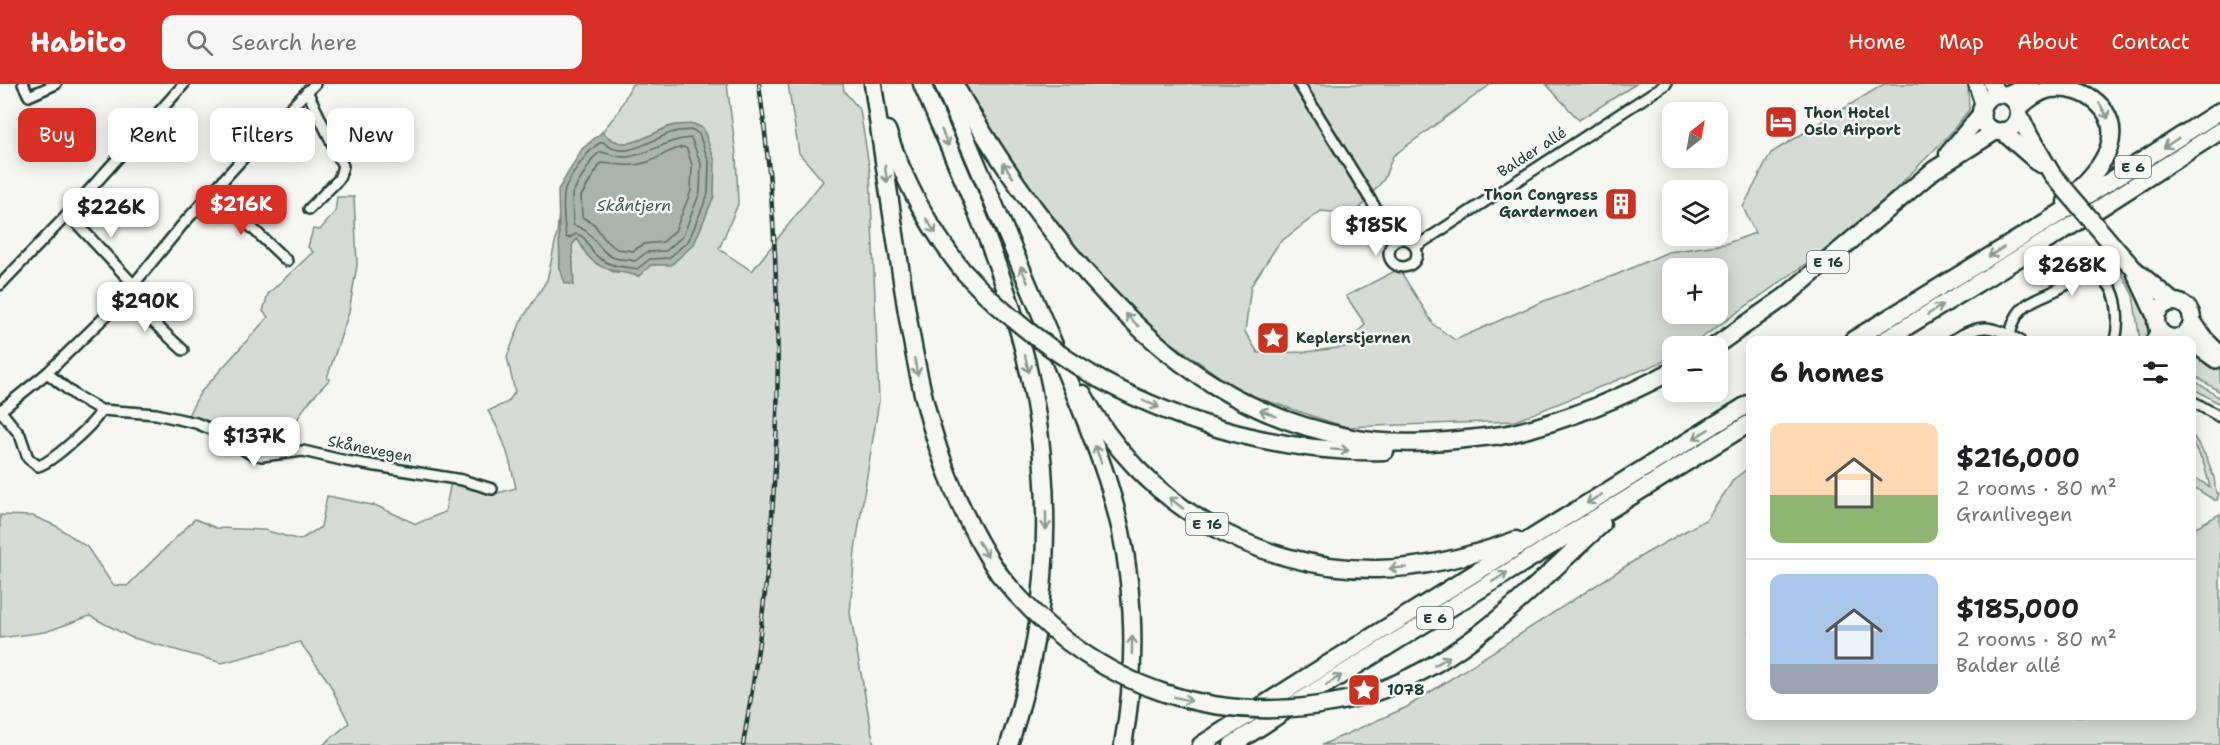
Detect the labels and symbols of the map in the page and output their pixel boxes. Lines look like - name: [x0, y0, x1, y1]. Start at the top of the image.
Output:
- north arrow: [1662, 102, 1728, 168]
- one-way arrow: [2097, 102, 2110, 119]
- place label: Thon Hotel Oslo Airport: [1804, 103, 1901, 140]
- hotel icon: Thon Hotel Oslo Airport: [1763, 104, 1799, 140]
- street label: Balder allé: [1494, 122, 1570, 182]
- one-way arrow: [940, 128, 951, 146]
- one-way arrow: [2163, 137, 2180, 149]
- road number: E 6: [2115, 156, 2151, 178]
- one-way arrow: [1002, 162, 1014, 179]
- one-way arrow: [880, 164, 891, 183]
- pin: $216K: [199, 185, 283, 236]
- place label: Thon Congress Gardermoen: [1484, 185, 1598, 222]
- building icon: Thon Congress Gardermoen: [1603, 186, 1639, 222]
- pin: $226K: [69, 188, 153, 239]
- water label: Skåntjern: [597, 195, 671, 216]
- pin: $185K: [1334, 206, 1418, 257]
- one-way arrow: [924, 217, 937, 234]
- pin: $268K: [2030, 246, 2114, 297]
- one-way arrow: [1988, 247, 2005, 259]
- road number: E 16: [1807, 251, 1849, 273]
- one-way arrow: [1018, 266, 1029, 284]
- pin: $290K: [103, 282, 187, 333]
- one-way arrow: [1926, 303, 1943, 315]
- one-way arrow: [1125, 312, 1140, 327]
- place icon: Keplerstjernen: [1255, 320, 1291, 356]
- place label: Keplerstjernen: [1296, 328, 1411, 348]
- one-way arrow: [1022, 354, 1034, 373]
- one-way arrow: [911, 356, 922, 376]
- one-way arrow: [1142, 399, 1160, 410]
- one-way arrow: [1259, 407, 1277, 418]
- pin: $137K: [212, 417, 296, 468]
- one-way arrow: [1693, 428, 1710, 440]
- street label: Skånevegen: [326, 431, 414, 467]
- one-way arrow: [1329, 444, 1349, 455]
- one-way arrow: [1092, 445, 1103, 464]
- one-way arrow: [1586, 494, 1603, 506]
- one-way arrow: [1168, 496, 1184, 509]
- one-way arrow: [1040, 510, 1052, 530]
- road number: E 16: [1186, 513, 1228, 535]
- one-way arrow: [977, 540, 989, 557]
- one-way arrow: [1389, 563, 1408, 574]
- one-way arrow: [1491, 571, 1508, 583]
- road number: E 6: [1417, 607, 1453, 629]
- one-way arrow: [1127, 636, 1138, 656]
- one-way arrow: [1433, 654, 1450, 666]
- place icon: 1078: [1346, 672, 1382, 708]
- one-way arrow: [1325, 673, 1342, 685]
- place label: 1078: [1387, 680, 1424, 700]
- one-way arrow: [1173, 693, 1192, 705]

